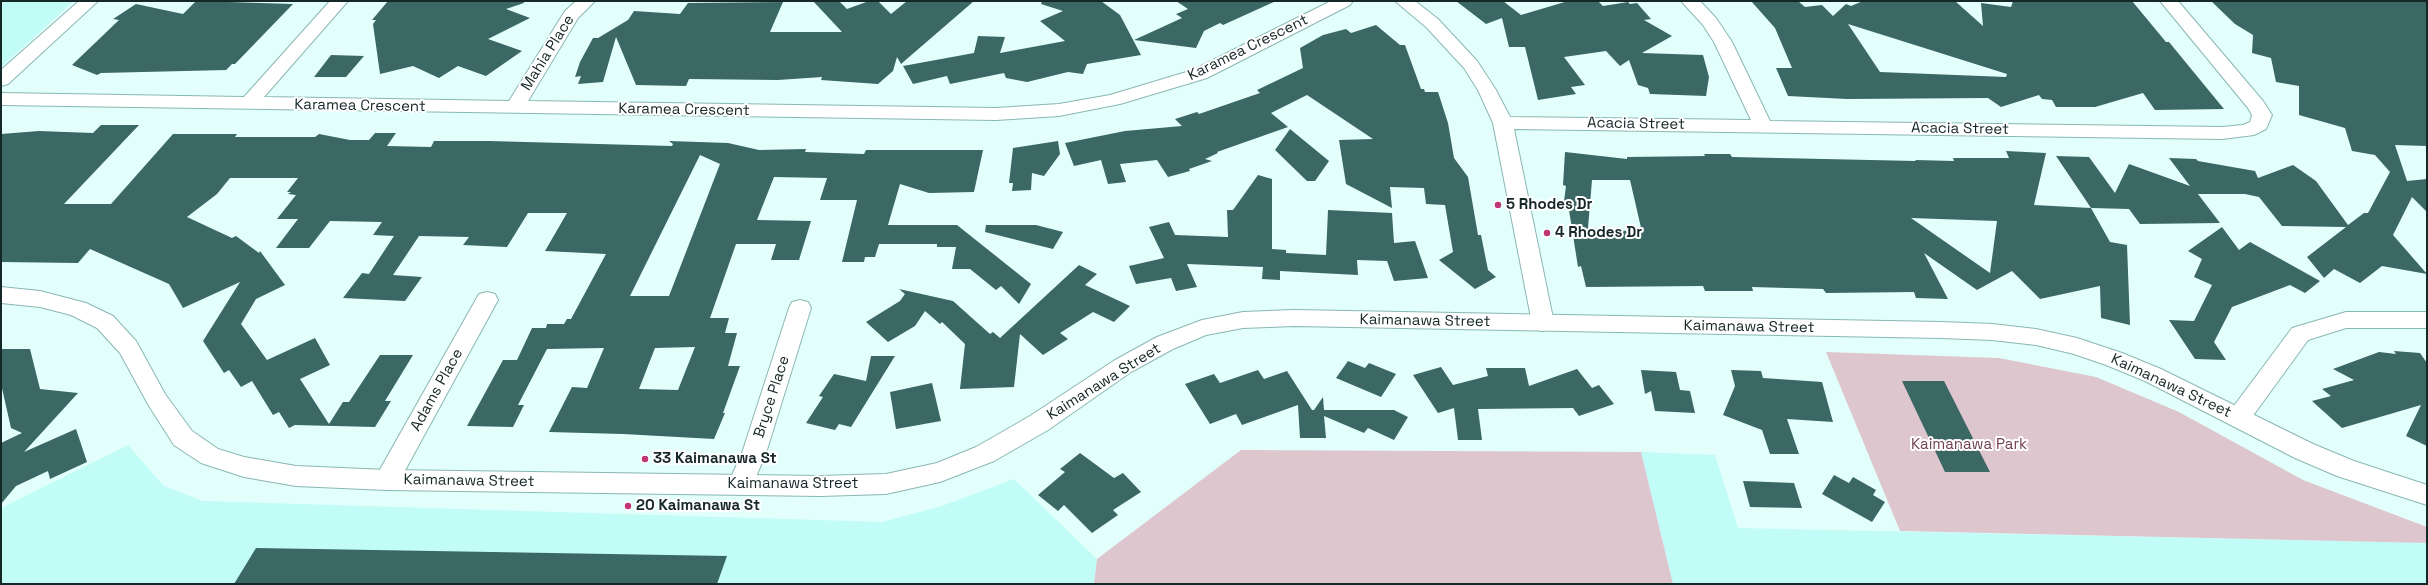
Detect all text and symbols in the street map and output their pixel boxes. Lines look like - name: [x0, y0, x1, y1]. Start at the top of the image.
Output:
- street label: Karamea Crescent: [1185, 11, 1311, 85]
- street label: Mahia Place: [518, 12, 578, 94]
- street label: Karamea Crescent: [294, 96, 426, 116]
- street label: Karamea Crescent: [618, 100, 750, 120]
- street label: Acacia Street: [1587, 114, 1685, 134]
- street label: Acacia Street: [1911, 119, 2009, 139]
- place label: 5 Rhodes Dr: [1506, 196, 1593, 214]
- marker: 5 Rhodes Dr: [1493, 200, 1503, 210]
- place label: 4 Rhodes Dr: [1555, 224, 1642, 242]
- marker: 4 Rhodes Dr: [1542, 228, 1552, 238]
- street label: Kaimanawa Street: [1359, 311, 1491, 331]
- street label: Kaimanawa Street: [1683, 317, 1815, 337]
- street label: Kaimanawa Street: [1044, 340, 1164, 424]
- street label: Adams Place: [407, 346, 467, 434]
- street label: Kaimanawa Street: [2108, 350, 2234, 422]
- street label: Bryce Place: [750, 354, 794, 440]
- park label: Kaimanawa Park: [1911, 436, 2027, 454]
- place label: 33 Kaimanawa St: [653, 450, 777, 468]
- marker: 33 Kaimanawa St: [640, 454, 650, 464]
- street label: Kaimanawa Street: [403, 471, 535, 491]
- street label: Kaimanawa Street: [728, 475, 858, 493]
- place label: 20 Kaimanawa St: [636, 497, 760, 515]
- marker: 20 Kaimanawa St: [623, 501, 633, 511]

